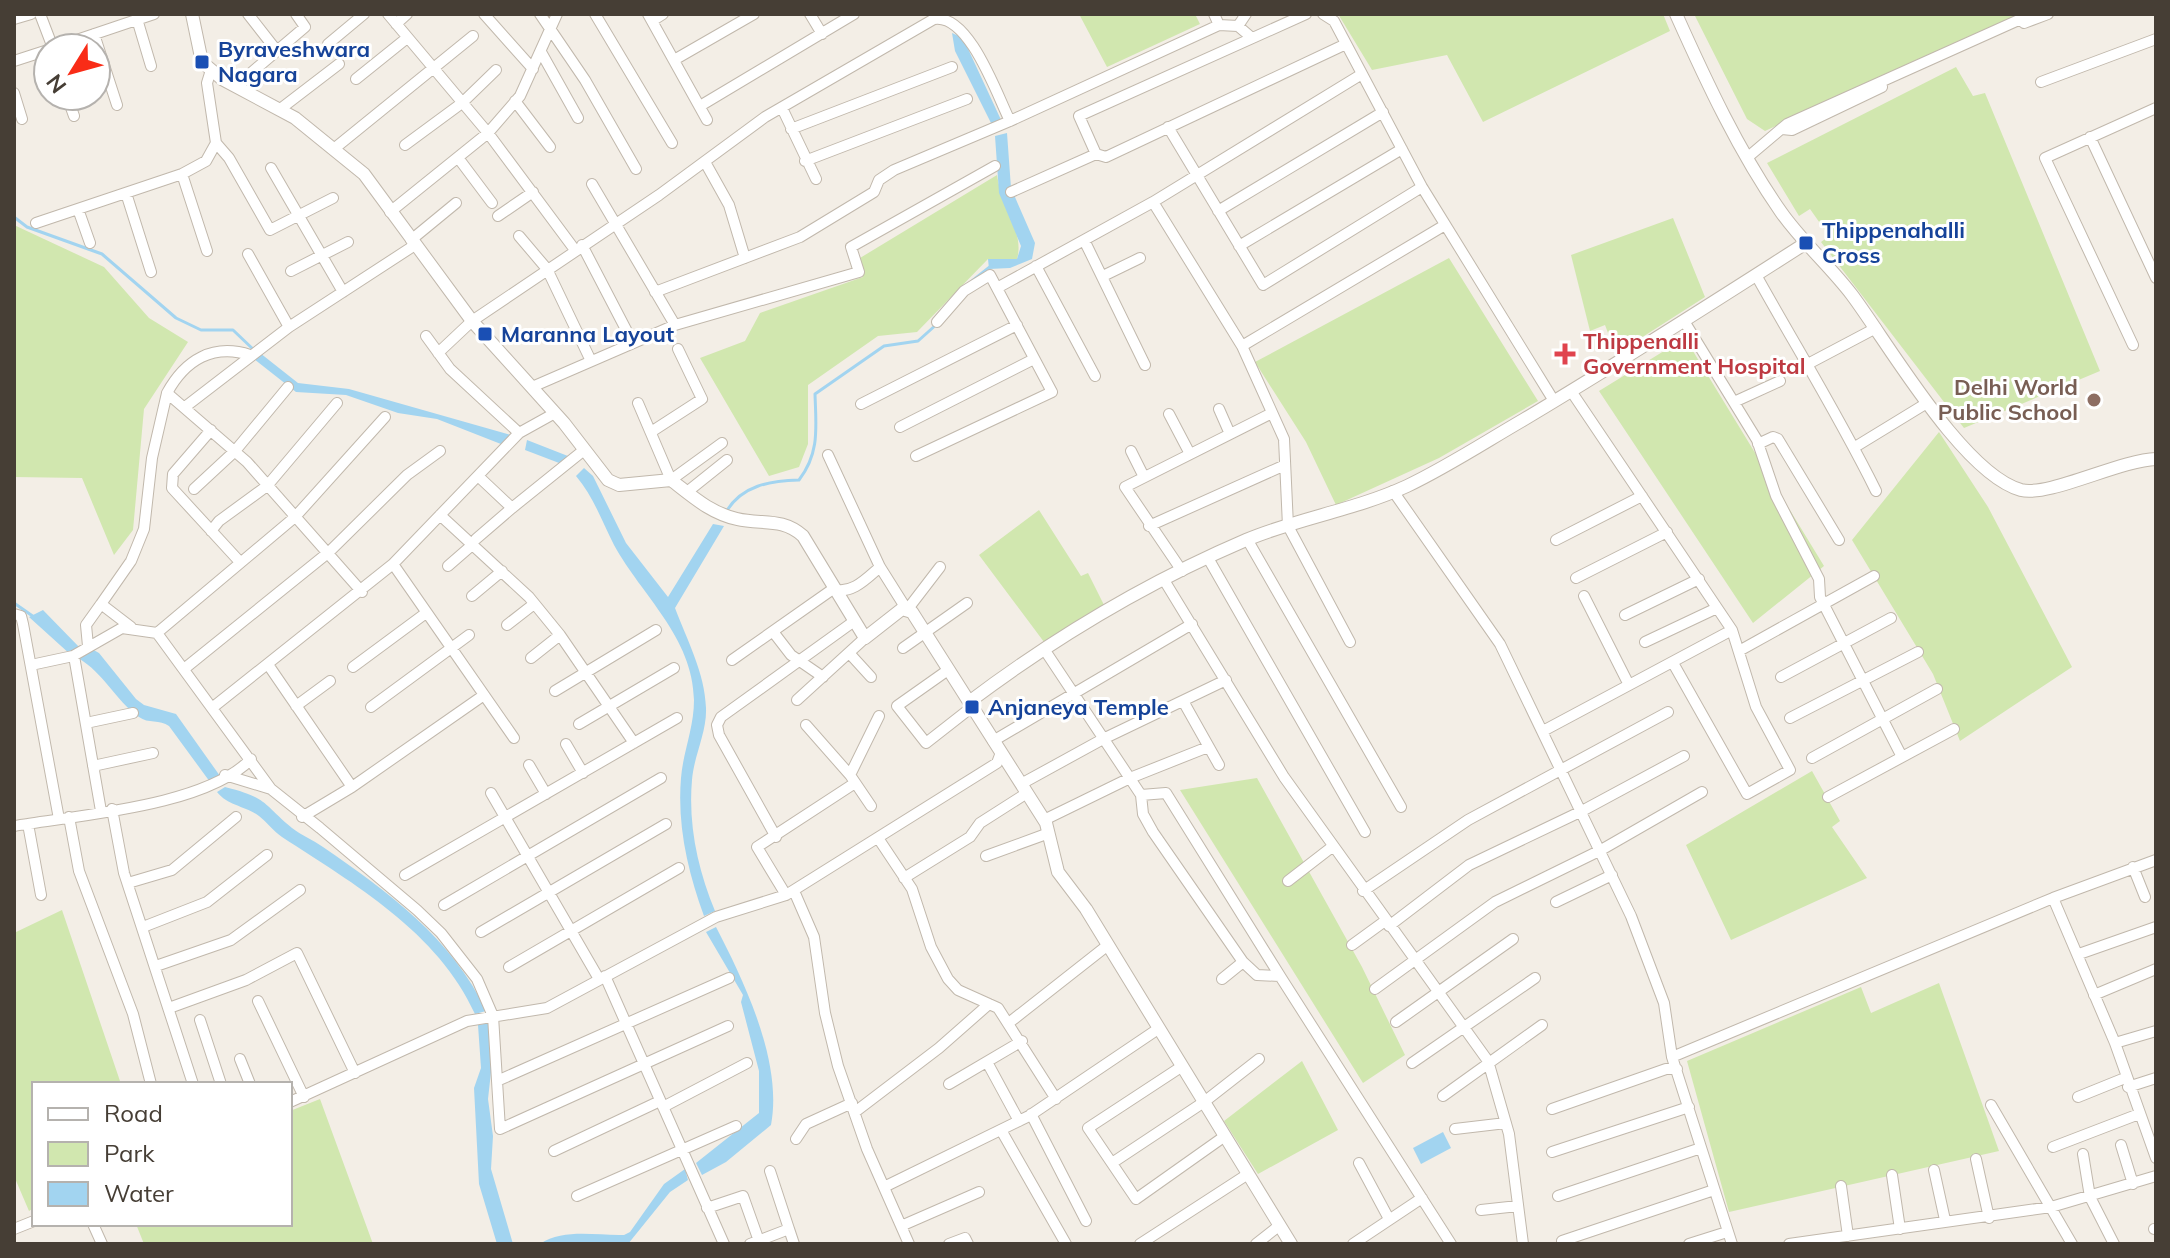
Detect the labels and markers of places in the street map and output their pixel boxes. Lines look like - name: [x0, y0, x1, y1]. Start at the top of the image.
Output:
- place label: Byraveshwara Nagara: [218, 35, 370, 88]
- marker: Byraveshwara Nagara: [193, 53, 211, 71]
- place label: Thippenahalli Cross: [1822, 216, 1965, 269]
- marker: Thippenahalli Cross: [1797, 234, 1815, 252]
- place label: Maranna Layout: [501, 320, 674, 348]
- marker: Maranna Layout: [476, 325, 494, 343]
- place label: Thippenalli Government Hospital: [1583, 327, 1805, 380]
- marker: Thippenalli Government Hospital: [1554, 343, 1576, 365]
- place label: Delhi World Public School: [1938, 373, 2078, 426]
- marker: Delhi World Public School: [2085, 391, 2103, 409]
- place label: Anjaneya Temple: [988, 693, 1169, 721]
- marker: Anjaneya Temple: [963, 698, 981, 716]

